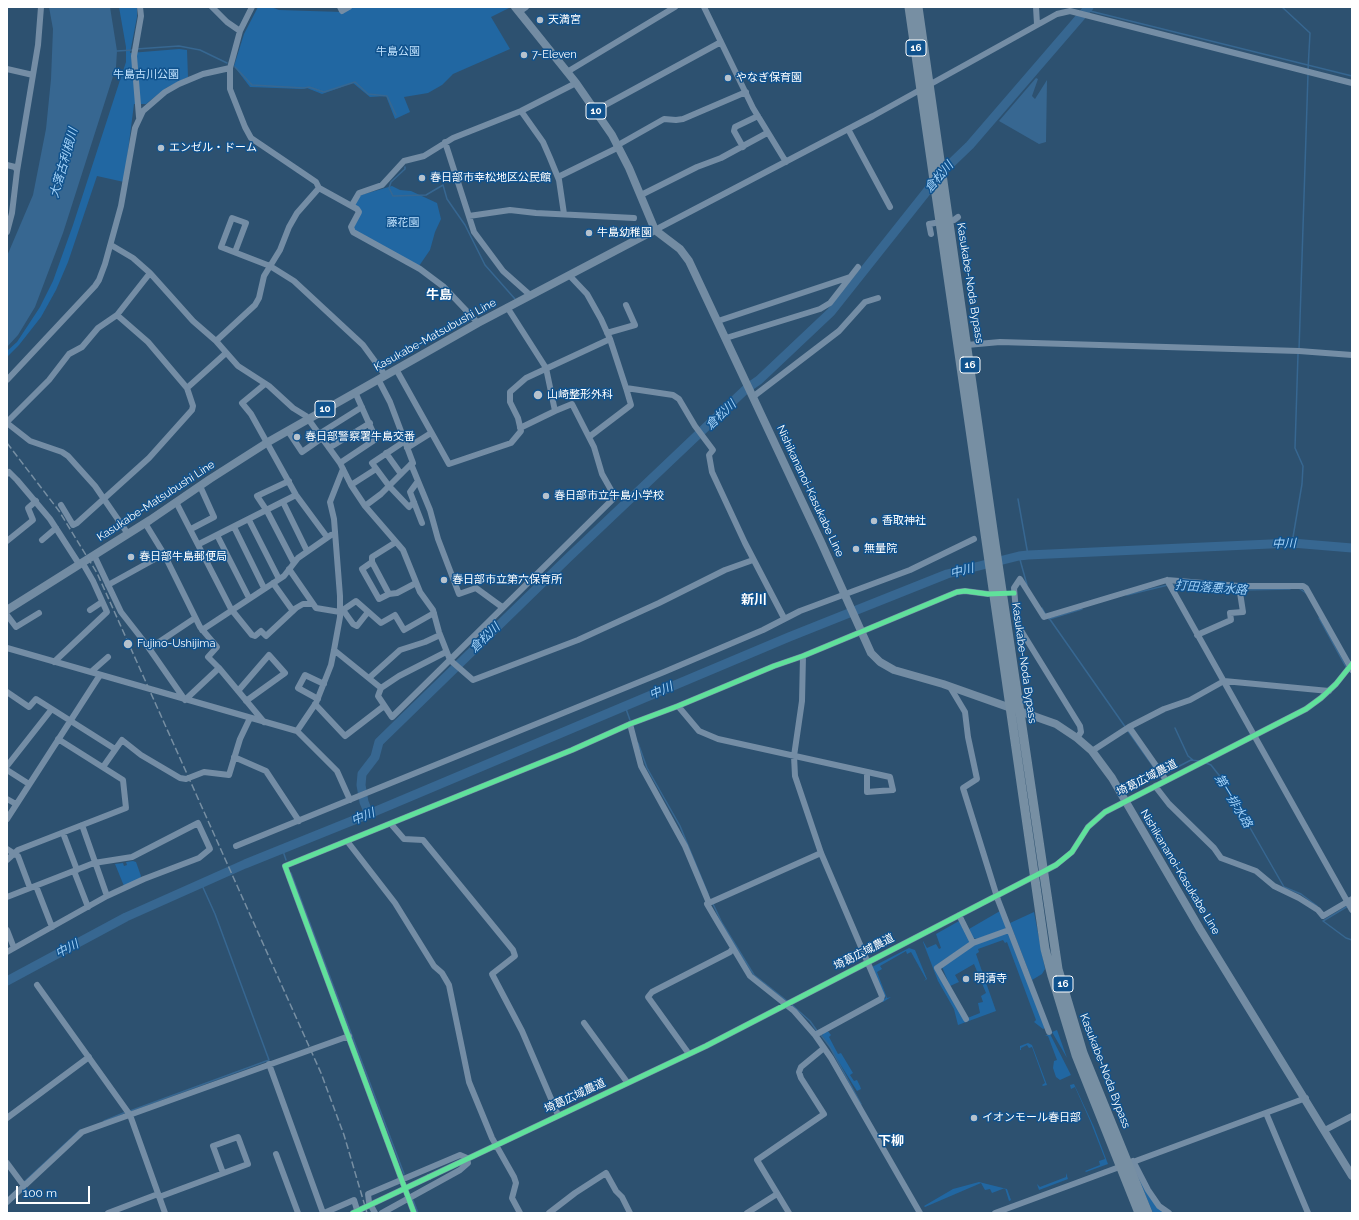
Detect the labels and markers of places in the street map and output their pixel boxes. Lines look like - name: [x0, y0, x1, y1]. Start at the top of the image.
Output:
- place label: 天満宮: [548, 13, 581, 27]
- marker: 天満宮: [535, 15, 545, 25]
- place label: 7-Eleven: [532, 48, 577, 62]
- marker: 7-Eleven: [519, 50, 529, 60]
- place label: やなぎ保育園: [736, 71, 802, 85]
- marker: やなぎ保育園: [723, 73, 733, 83]
- place label: エンゼル・ドーム: [169, 141, 257, 155]
- marker: エンゼル・ドーム: [156, 143, 166, 153]
- place label: 春日部市幸松地区公民館: [430, 171, 551, 185]
- marker: 春日部市幸松地区公民館: [417, 173, 427, 183]
- place label: 牛島幼稚園: [597, 226, 652, 240]
- marker: 牛島幼稚園: [584, 228, 594, 238]
- place label: 山崎整形外科: [547, 388, 613, 402]
- marker: 山崎整形外科: [532, 389, 544, 401]
- place label: 春日部警察署牛島交番: [305, 430, 415, 444]
- marker: 春日部警察署牛島交番: [292, 432, 302, 442]
- place label: 春日部市立牛島小学校: [554, 489, 664, 503]
- marker: 春日部市立牛島小学校: [541, 491, 551, 501]
- place label: 香取神社: [882, 514, 926, 528]
- marker: 香取神社: [869, 516, 879, 526]
- place label: 無量院: [864, 542, 897, 556]
- marker: 無量院: [851, 544, 861, 554]
- place label: 春日部牛島郵便局: [139, 550, 227, 564]
- marker: 春日部牛島郵便局: [126, 552, 136, 562]
- place label: 春日部市立第六保育所: [452, 573, 562, 587]
- marker: 春日部市立第六保育所: [439, 575, 449, 585]
- place label: Fujino-Ushijima: [137, 637, 215, 651]
- marker: Fujino-Ushijima: [122, 638, 134, 650]
- place label: 明清寺: [974, 972, 1007, 986]
- marker: 明清寺: [961, 974, 971, 984]
- place label: イオンモール春日部: [982, 1111, 1081, 1125]
- marker: イオンモール春日部: [969, 1113, 979, 1123]

